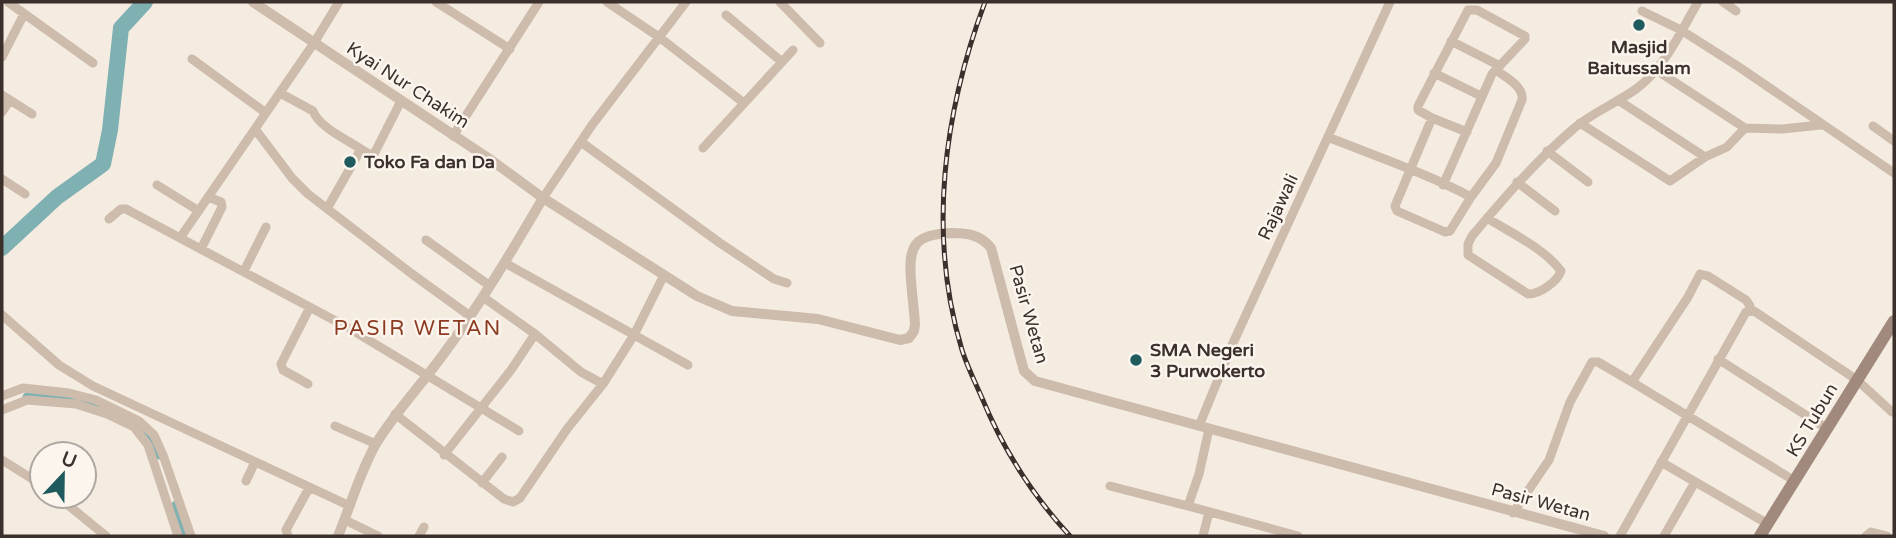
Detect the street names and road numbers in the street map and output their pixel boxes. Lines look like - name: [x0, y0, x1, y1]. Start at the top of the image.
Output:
- street label: Kyai Nur Chakim: [342, 37, 474, 133]
- street label: Rajawali: [1253, 170, 1303, 244]
- street label: Pasir Wetan: [1004, 262, 1054, 366]
- street label: KS Tubun: [1781, 379, 1843, 461]
- street label: Pasir Wetan: [1489, 478, 1593, 526]

